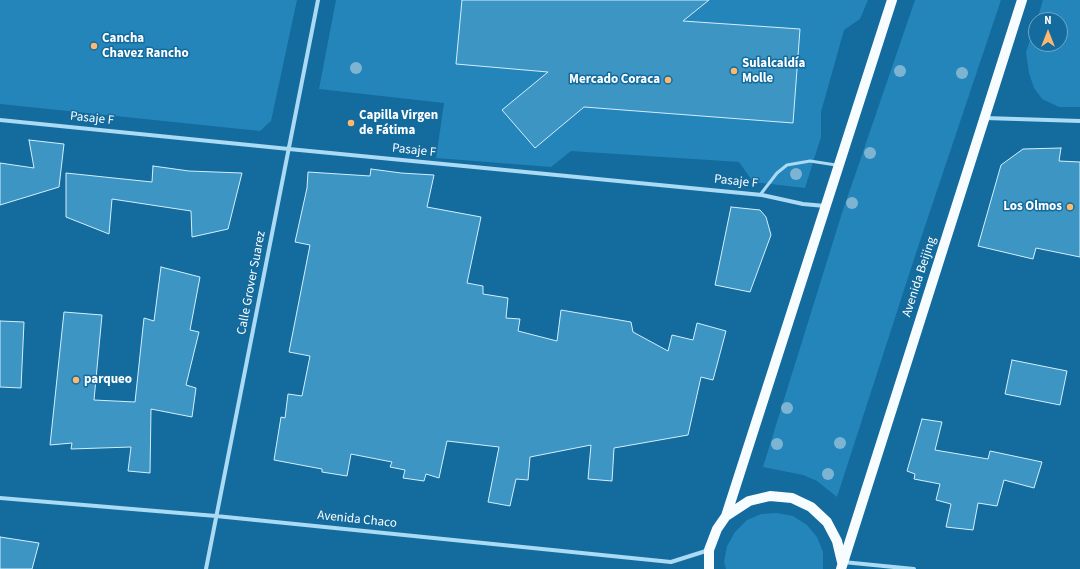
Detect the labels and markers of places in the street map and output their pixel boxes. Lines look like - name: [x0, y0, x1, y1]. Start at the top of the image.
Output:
- place label: Cancha Chavez Rancho: [102, 31, 189, 62]
- marker: Cancha Chavez Rancho: [89, 41, 99, 51]
- place label: Sulalcaldía Molle: [742, 56, 805, 87]
- marker: Sulalcaldía Molle: [729, 66, 739, 76]
- place label: Mercado Coraca: [569, 72, 660, 88]
- marker: Mercado Coraca: [663, 75, 673, 85]
- place label: Capilla Virgen de Fátima: [359, 108, 438, 139]
- marker: Capilla Virgen de Fátima: [346, 118, 356, 128]
- place label: Los Olmos: [1003, 199, 1062, 215]
- marker: Los Olmos: [1065, 202, 1075, 212]
- place label: parqueo: [84, 372, 132, 388]
- marker: parqueo: [71, 375, 81, 385]

